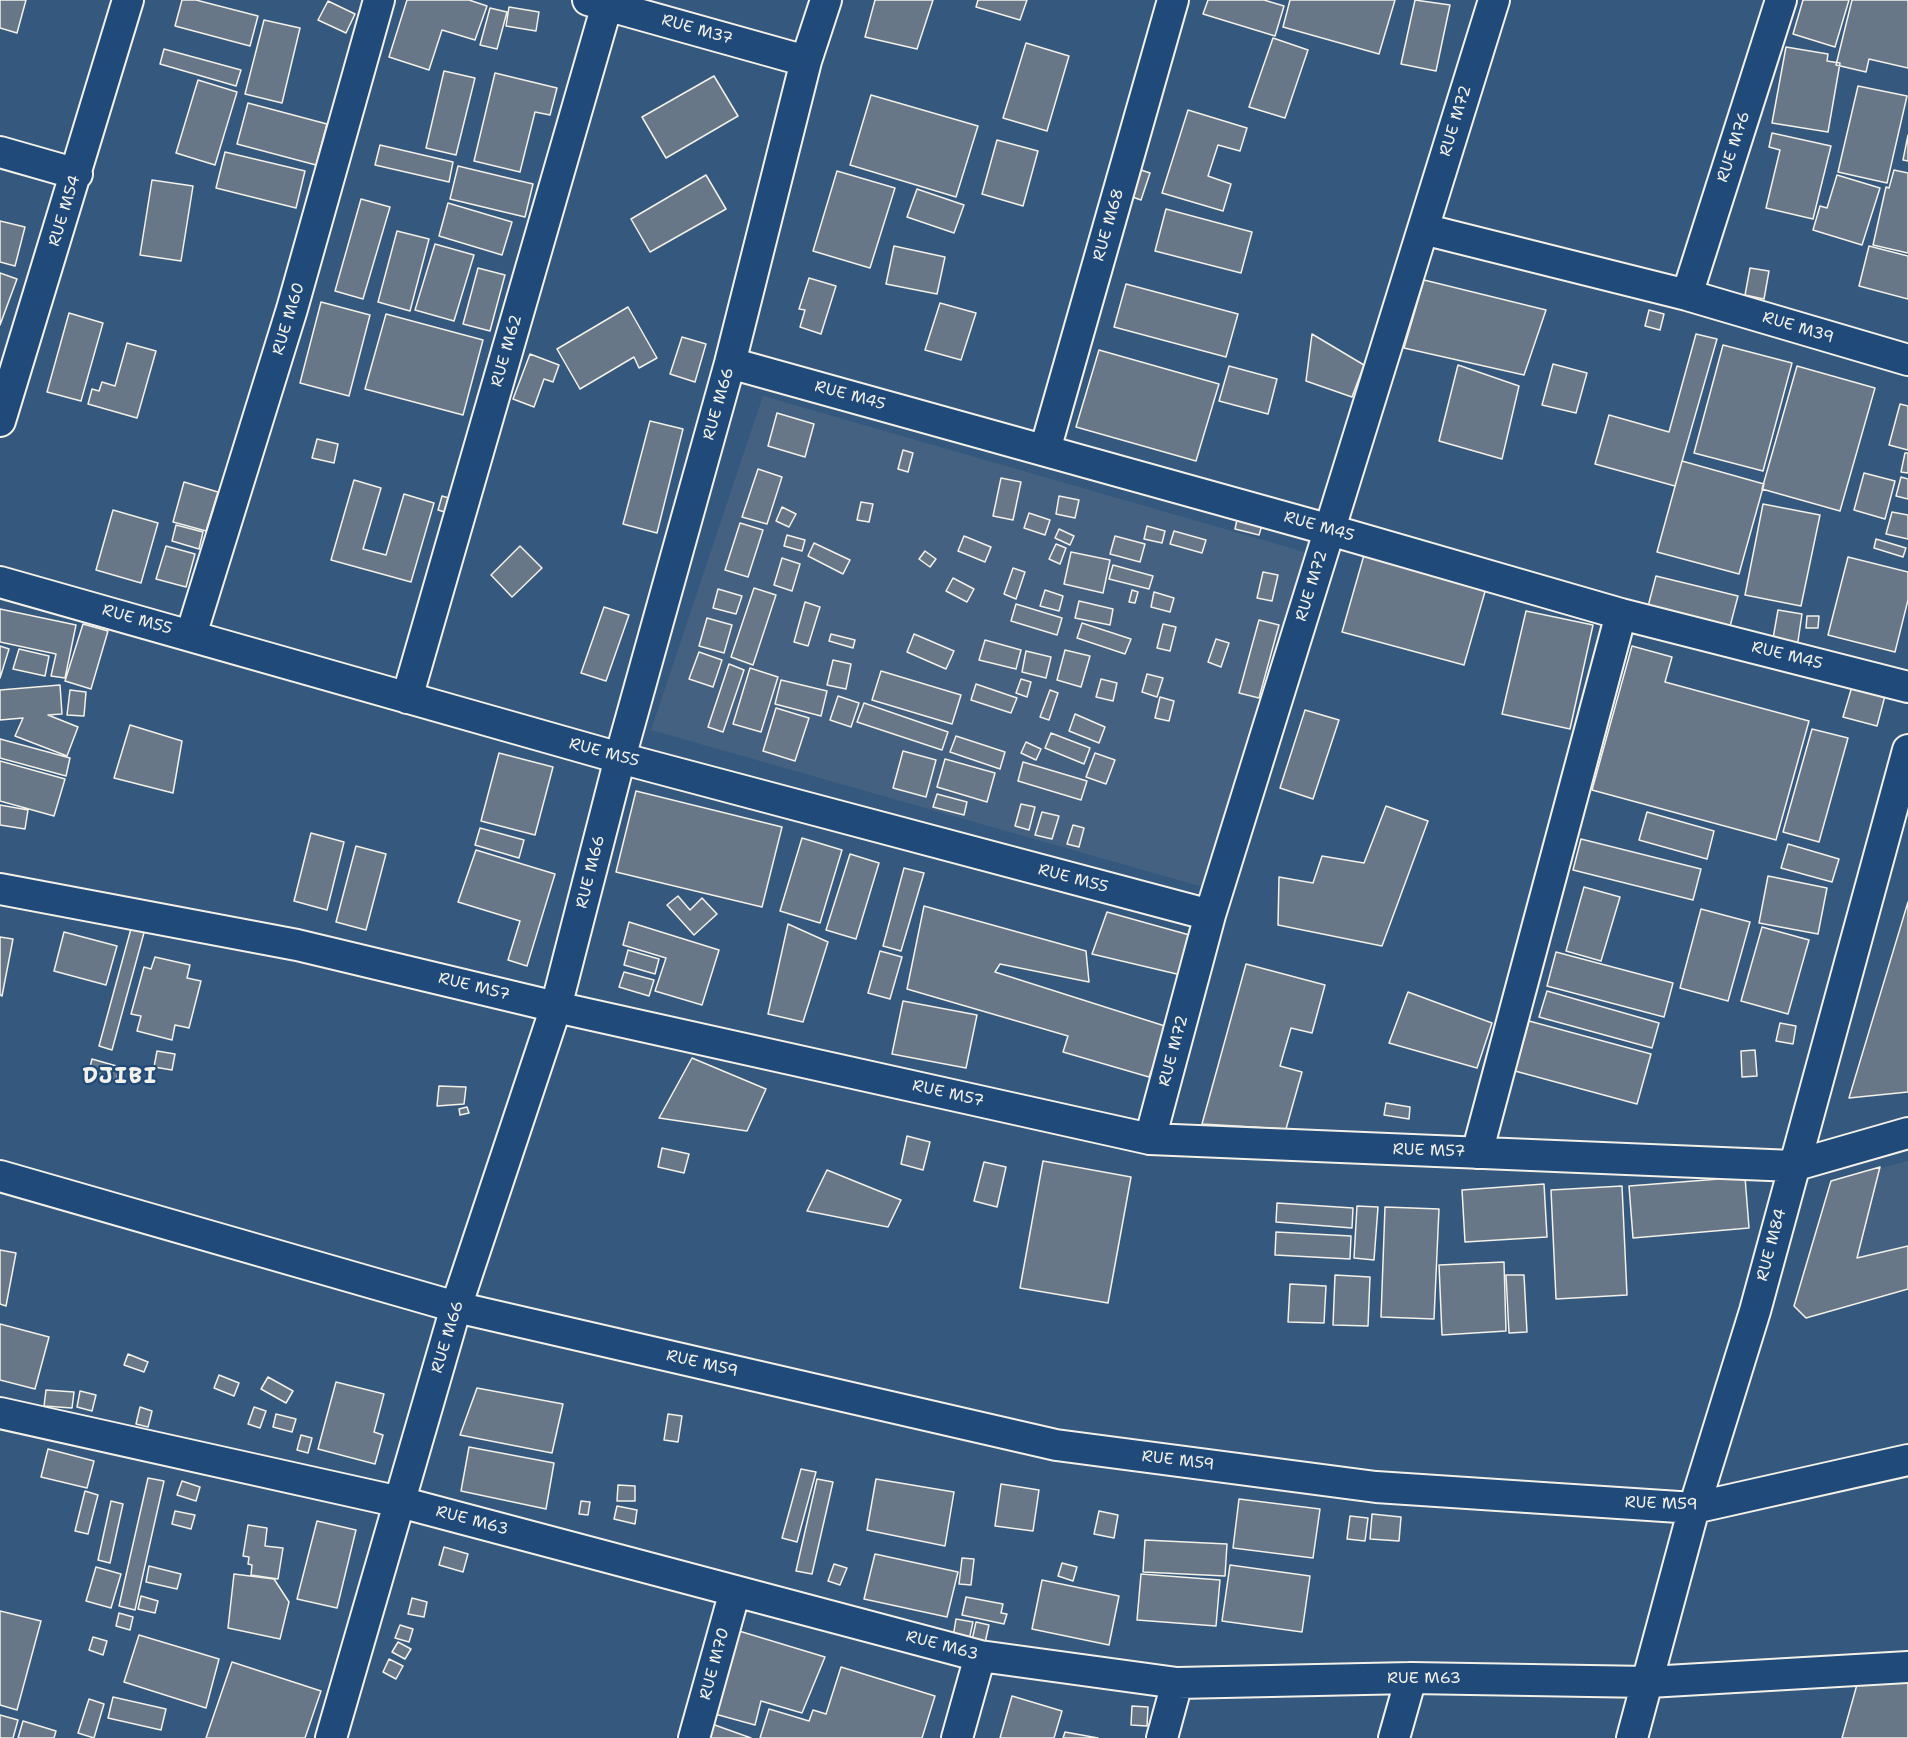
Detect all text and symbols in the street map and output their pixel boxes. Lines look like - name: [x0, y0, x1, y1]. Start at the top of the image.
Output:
- street label: RUE M37: [659, 11, 735, 49]
- street label: RUE M72: [1436, 83, 1476, 159]
- street label: RUE M76: [1713, 109, 1755, 185]
- street label: RUE M54: [45, 173, 85, 249]
- street label: RUE M68: [1090, 187, 1128, 263]
- street label: RUE M60: [269, 280, 309, 358]
- street label: RUE M39: [1760, 308, 1836, 348]
- street label: RUE M62: [488, 313, 526, 389]
- street label: RUE M66: [699, 365, 739, 443]
- street label: RUE M45: [812, 377, 888, 415]
- street label: RUE M45: [1281, 508, 1357, 546]
- street label: RUE M72: [1292, 548, 1332, 624]
- street label: RUE M55: [100, 601, 174, 639]
- street label: RUE M45: [1749, 638, 1825, 674]
- street label: RUE M55: [567, 734, 641, 772]
- street label: RUE M66: [573, 833, 609, 911]
- street label: RUE M55: [1036, 860, 1110, 898]
- street label: RUE M57: [436, 969, 512, 1005]
- street label: RUE M72: [1155, 1013, 1193, 1089]
- district label: DJIBI: [82, 1064, 158, 1090]
- street label: RUE M57: [910, 1076, 986, 1112]
- street label: RUE M57: [1392, 1140, 1466, 1162]
- street label: RUE M84: [1753, 1207, 1791, 1283]
- street label: RUE M66: [428, 1298, 468, 1376]
- street label: RUE M59: [664, 1346, 740, 1382]
- street label: RUE M59: [1141, 1447, 1215, 1475]
- street label: RUE M59: [1624, 1493, 1698, 1515]
- street label: RUE M63: [434, 1502, 510, 1540]
- street label: RUE M70: [696, 1626, 734, 1702]
- street label: RUE M63: [904, 1627, 980, 1665]
- street label: RUE M63: [1387, 1669, 1461, 1689]

